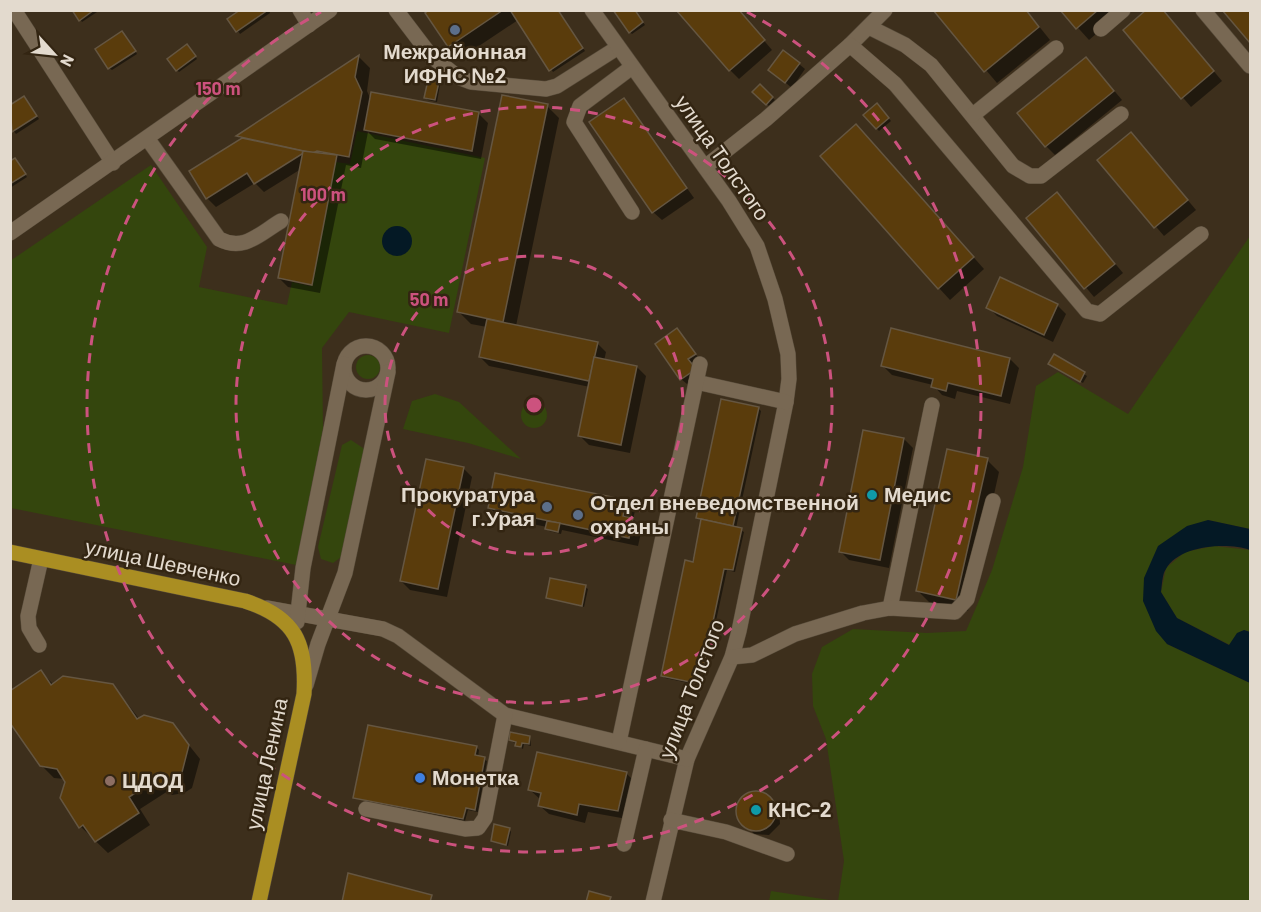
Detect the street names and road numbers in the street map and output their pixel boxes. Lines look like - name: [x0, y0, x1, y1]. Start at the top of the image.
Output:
- street label: улица Толстого: [671, 90, 776, 225]
- street label: улица Шевченко: [83, 533, 243, 590]
- street label: улица Толстого: [653, 615, 729, 762]
- street label: улица Ленина: [239, 695, 292, 832]

